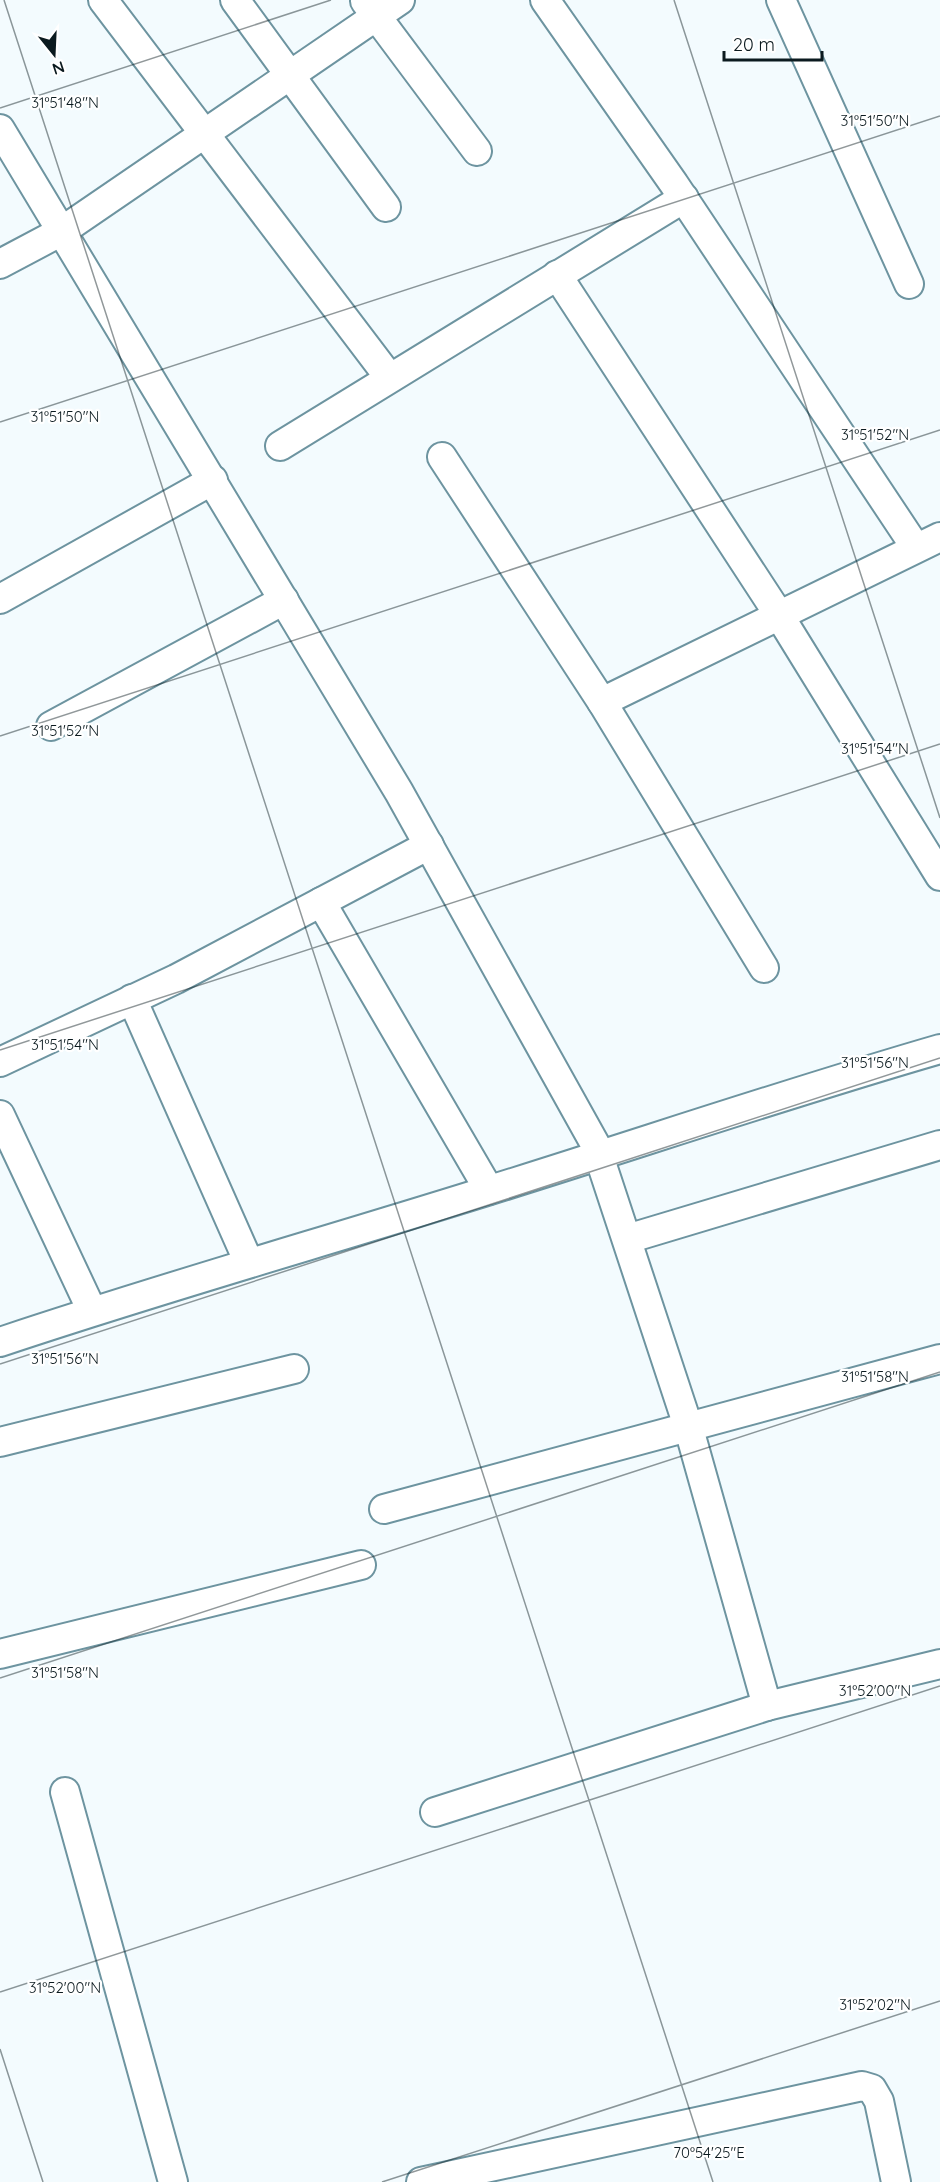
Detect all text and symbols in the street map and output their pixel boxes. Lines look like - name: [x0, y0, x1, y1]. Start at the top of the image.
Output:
- north arrow: [24, 24, 84, 84]
- scale bar: [724, 24, 822, 62]
- text: 20 m: [733, 33, 775, 56]
- text: N: [50, 57, 67, 80]
- text: 31°51'48"N: [31, 93, 99, 112]
- text: 31°51'50"N: [841, 111, 909, 130]
- text: 31°51'50"N: [31, 407, 99, 426]
- text: 31°51'52"N: [841, 425, 909, 444]
- text: 31°51'52"N: [31, 721, 99, 740]
- text: 31°51'54"N: [841, 739, 909, 758]
- text: 31°51'54"N: [31, 1035, 99, 1054]
- text: 31°51'56"N: [841, 1053, 909, 1072]
- text: 31°51'56"N: [31, 1349, 99, 1368]
- text: 31°51'58"N: [841, 1367, 909, 1386]
- text: 31°51'58"N: [31, 1663, 99, 1682]
- text: 31°52'00"N: [839, 1681, 911, 1700]
- text: 31°52'00"N: [29, 1978, 101, 1997]
- text: 31°52'02"N: [839, 1995, 911, 2014]
- text: 70°54'25"E: [673, 2143, 745, 2162]

